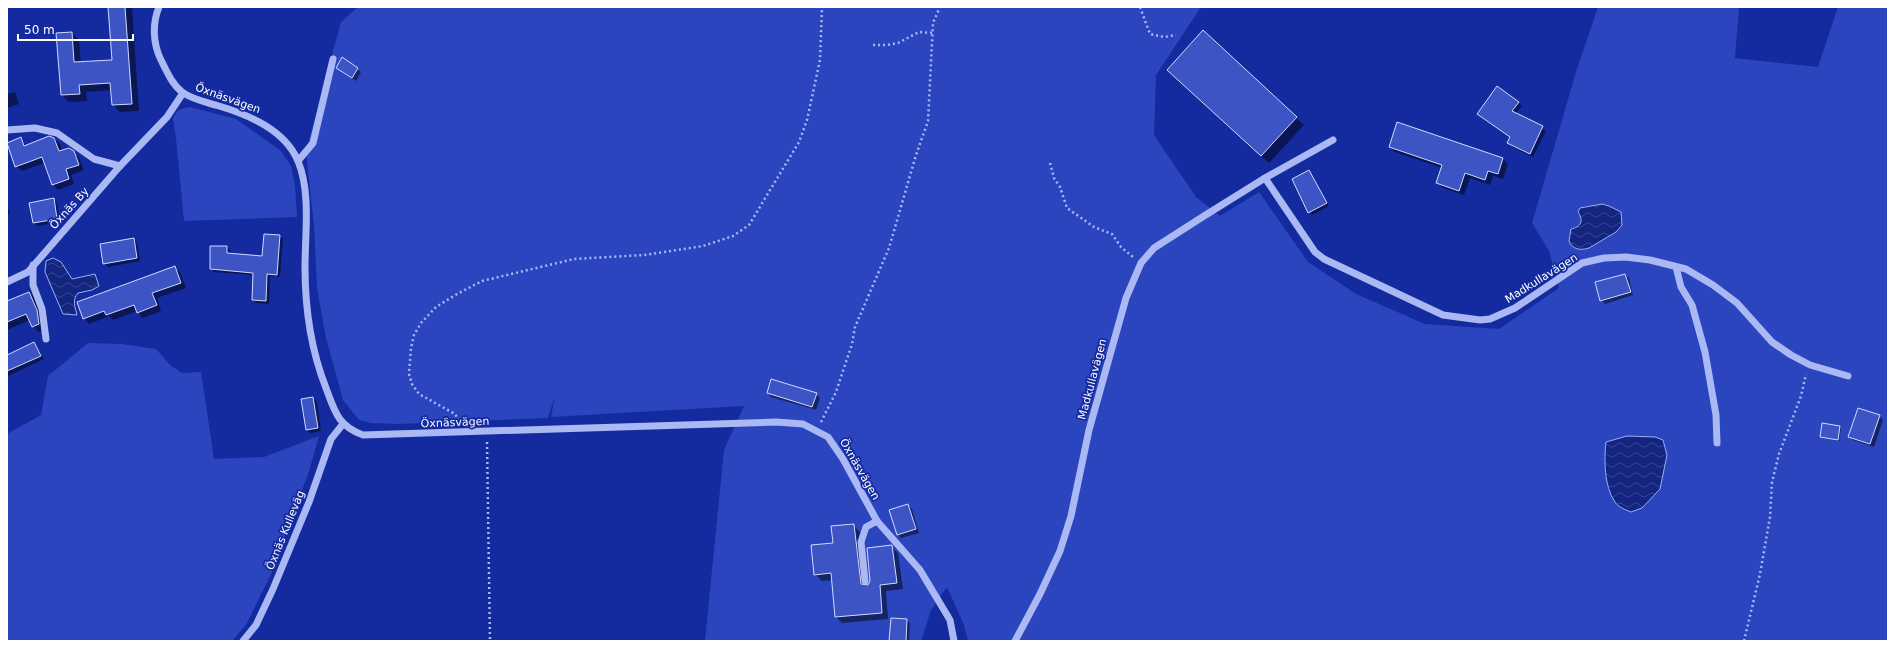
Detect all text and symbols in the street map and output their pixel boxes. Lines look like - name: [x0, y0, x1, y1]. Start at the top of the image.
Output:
- scale bar: [18, 16, 133, 42]
- text: 50 m: [24, 23, 55, 37]
- street label: Öxnäsvägen: [193, 81, 262, 116]
- street label: Öxnäs By: [47, 184, 92, 232]
- street label: Madkullavägen: [1503, 251, 1580, 306]
- street label: Madkullavägen: [1075, 337, 1110, 421]
- street label: Öxnäsvägen: [421, 415, 490, 430]
- street label: Öxnäsvägen: [837, 436, 882, 502]
- street label: Öxnäs Kulleväg: [264, 488, 307, 572]

